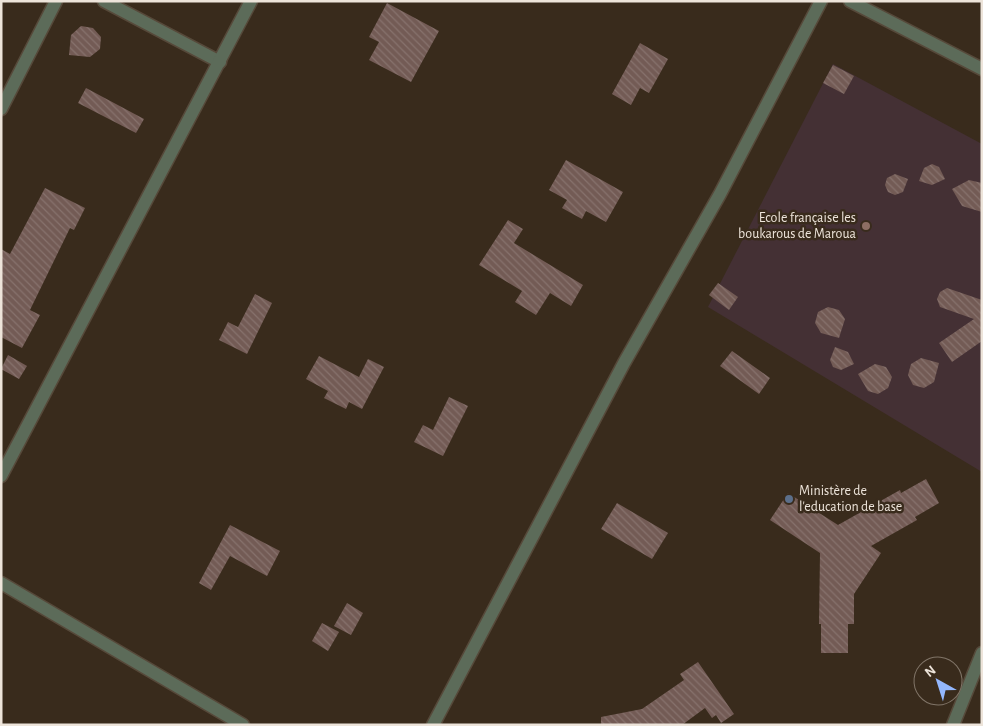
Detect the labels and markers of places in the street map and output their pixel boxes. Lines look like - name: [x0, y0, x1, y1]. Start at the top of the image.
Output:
- place label: Ecole française les boukarous de Maroua: [738, 211, 857, 241]
- marker: Ecole française les boukarous de Maroua: [860, 220, 872, 232]
- place label: Ministère de l'education de base: [799, 484, 902, 514]
- marker: Ministère de l'education de base: [783, 493, 795, 505]

